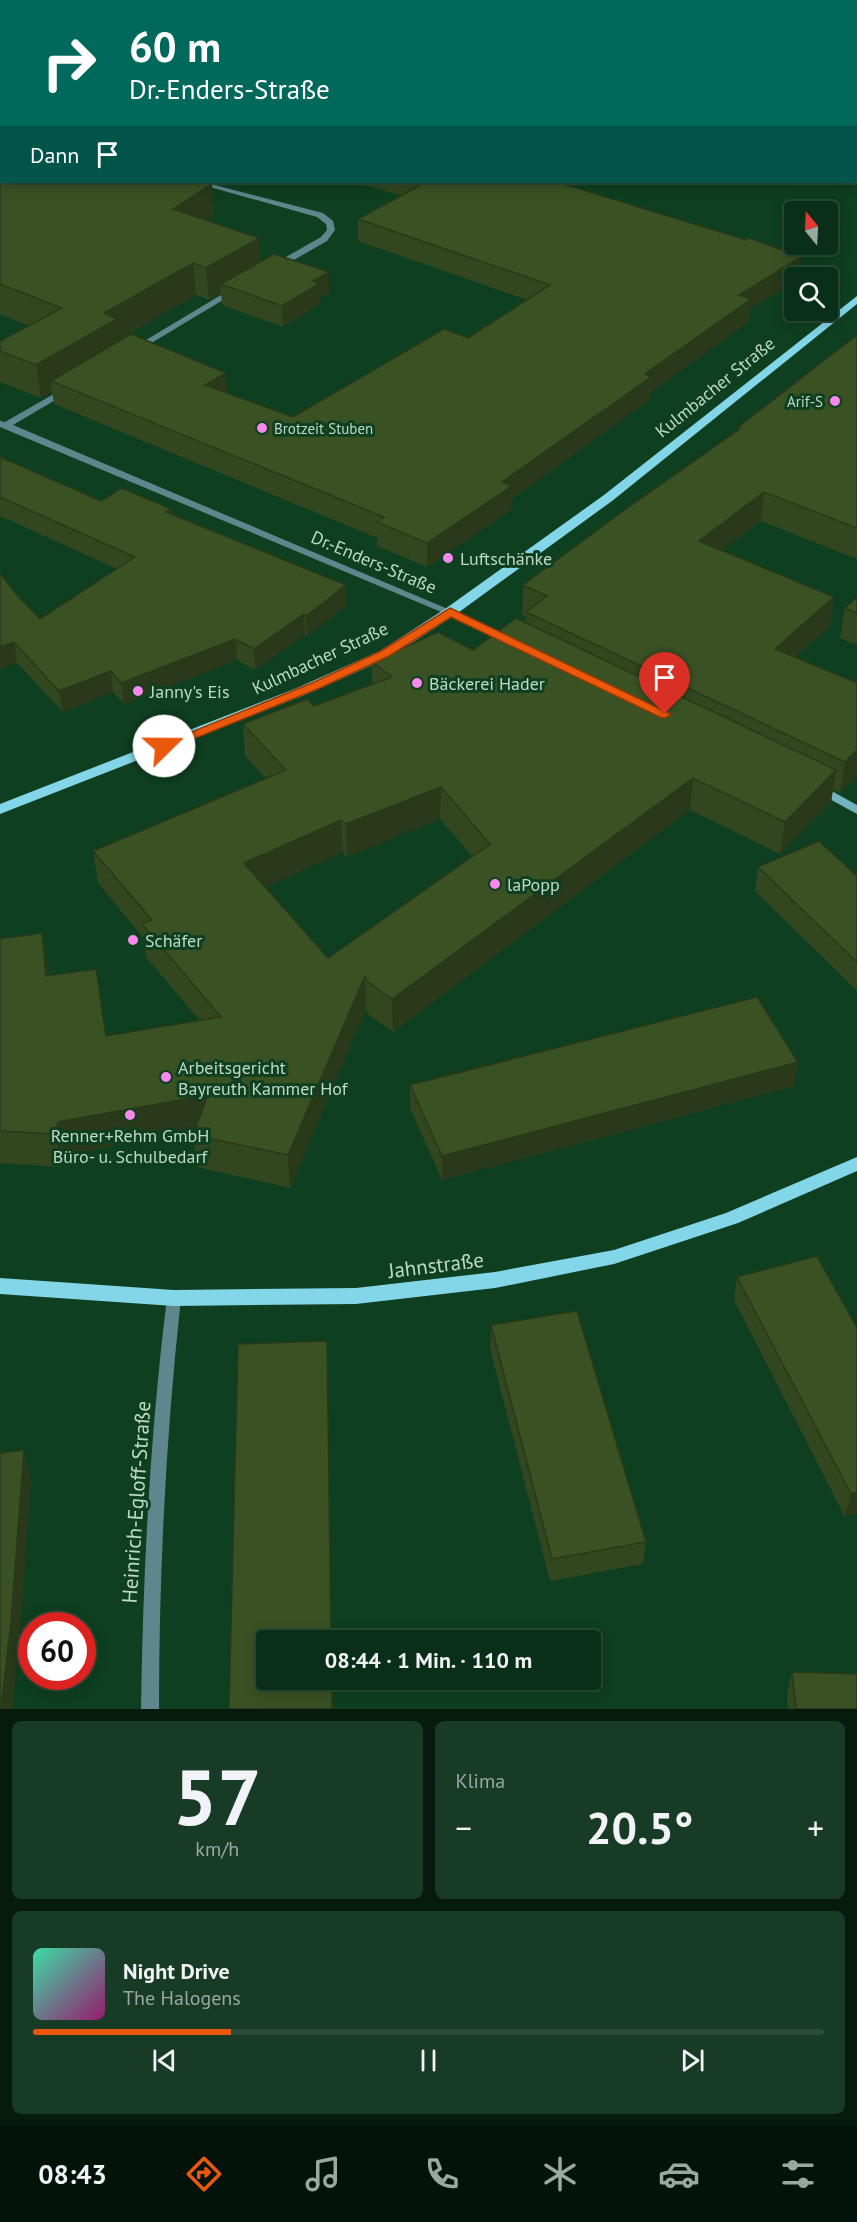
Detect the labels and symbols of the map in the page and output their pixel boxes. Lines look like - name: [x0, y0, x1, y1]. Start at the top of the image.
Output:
- north arrow: [784, 201, 838, 255]
- street label: Kulmbacher Straße: [651, 332, 779, 442]
- place label: Arif-S: [787, 392, 823, 411]
- marker: Arif-S: [828, 394, 842, 408]
- place label: Brotzeit Stuben: [274, 419, 373, 438]
- marker: Brotzeit Stuben: [255, 421, 269, 435]
- street label: Dr.-Enders-Straße: [308, 525, 440, 599]
- place label: Luftschänke: [460, 547, 552, 570]
- marker: Luftschänke: [441, 551, 455, 565]
- street label: Kulmbacher Straße: [248, 616, 392, 700]
- pin: [639, 652, 690, 714]
- place label: Bäckerei Hader: [429, 672, 545, 695]
- marker: Bäckerei Hader: [410, 676, 424, 690]
- place label: Janny's Eis: [149, 680, 230, 703]
- marker: Janny's Eis: [131, 684, 145, 698]
- position arrow: [132, 714, 196, 778]
- place label: laPopp: [507, 873, 560, 896]
- marker: laPopp: [488, 877, 502, 891]
- place label: Schäfer: [145, 929, 202, 952]
- marker: Schäfer: [126, 933, 140, 947]
- place label: Arbeitsgericht Bayreuth Kammer Hof: [178, 1056, 349, 1100]
- marker: Arbeitsgericht Bayreuth Kammer Hof: [159, 1070, 173, 1084]
- marker: Renner+Rehm GmbH Büro- u. Schulbedarf: [123, 1108, 137, 1122]
- place label: Renner+Rehm GmbH Büro- u. Schulbedarf: [51, 1124, 209, 1168]
- street label: Jahnstraße: [386, 1246, 485, 1284]
- street label: Heinrich-Egloff-Straße: [115, 1400, 157, 1604]
- speed limit sign: 60: [18, 1612, 96, 1690]

